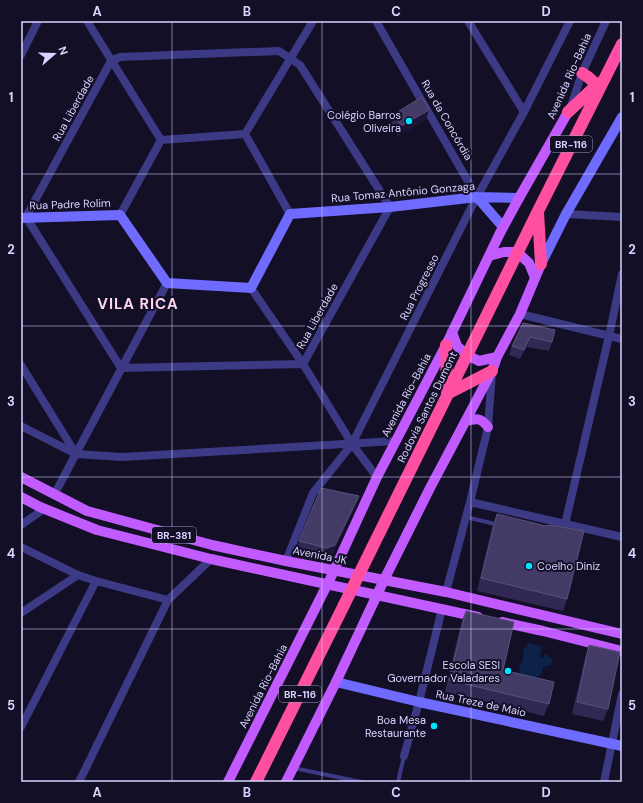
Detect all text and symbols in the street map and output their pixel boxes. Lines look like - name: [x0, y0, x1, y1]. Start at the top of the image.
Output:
- text: A: [92, 3, 102, 20]
- text: B: [243, 3, 251, 20]
- text: C: [391, 3, 401, 20]
- text: D: [541, 3, 551, 20]
- street label: Avenida Rio-Bahia: [544, 31, 594, 121]
- north arrow: [34, 34, 74, 74]
- text: N: [55, 44, 71, 57]
- street label: Rua Liberdade: [49, 73, 97, 143]
- street label: Rua da Concórdia: [418, 77, 476, 163]
- text: 1: [9, 89, 13, 106]
- text: 1: [630, 89, 634, 106]
- place label: Colégio Barros Oliveira: [327, 108, 401, 135]
- marker: Colégio Barros Oliveira: [404, 116, 414, 126]
- road number: BR-116: [550, 136, 592, 152]
- street label: Rua Tomaz Antônio Gonzaga: [331, 179, 475, 205]
- street label: Rua Padre Rolim: [29, 196, 111, 212]
- text: 2: [7, 241, 15, 258]
- text: 2: [628, 241, 636, 258]
- street label: Rua Progresso: [396, 252, 442, 322]
- street label: Rua Liberdade: [293, 281, 341, 351]
- district label: VILA RICA: [97, 294, 179, 314]
- street label: Rodovia Santos Dumont: [394, 349, 460, 465]
- street label: Avenida Rio-Bahia: [378, 351, 434, 439]
- text: 3: [7, 393, 15, 410]
- text: 3: [628, 393, 636, 410]
- road number: BR-381: [152, 527, 196, 543]
- street label: Avenida JK: [292, 543, 349, 567]
- text: 4: [7, 545, 15, 562]
- text: 4: [628, 545, 636, 562]
- place label: Coelho Diniz: [537, 559, 600, 573]
- marker: Coelho Diniz: [524, 561, 534, 571]
- street label: Avenida Rio-Bahia: [236, 642, 290, 730]
- place label: Escola SESI Governador Valadares: [387, 658, 500, 685]
- marker: Escola SESI Governador Valadares: [503, 666, 513, 676]
- road number: BR-116: [279, 686, 321, 702]
- street label: Rua Treze de Maio: [435, 687, 527, 719]
- text: 5: [7, 697, 15, 714]
- text: 5: [628, 697, 636, 714]
- place label: Boa Mesa Restaurante: [365, 713, 426, 740]
- marker: Boa Mesa Restaurante: [429, 721, 439, 731]
- text: A: [92, 784, 102, 801]
- text: B: [243, 784, 251, 801]
- text: C: [391, 784, 401, 801]
- text: D: [541, 784, 551, 801]

